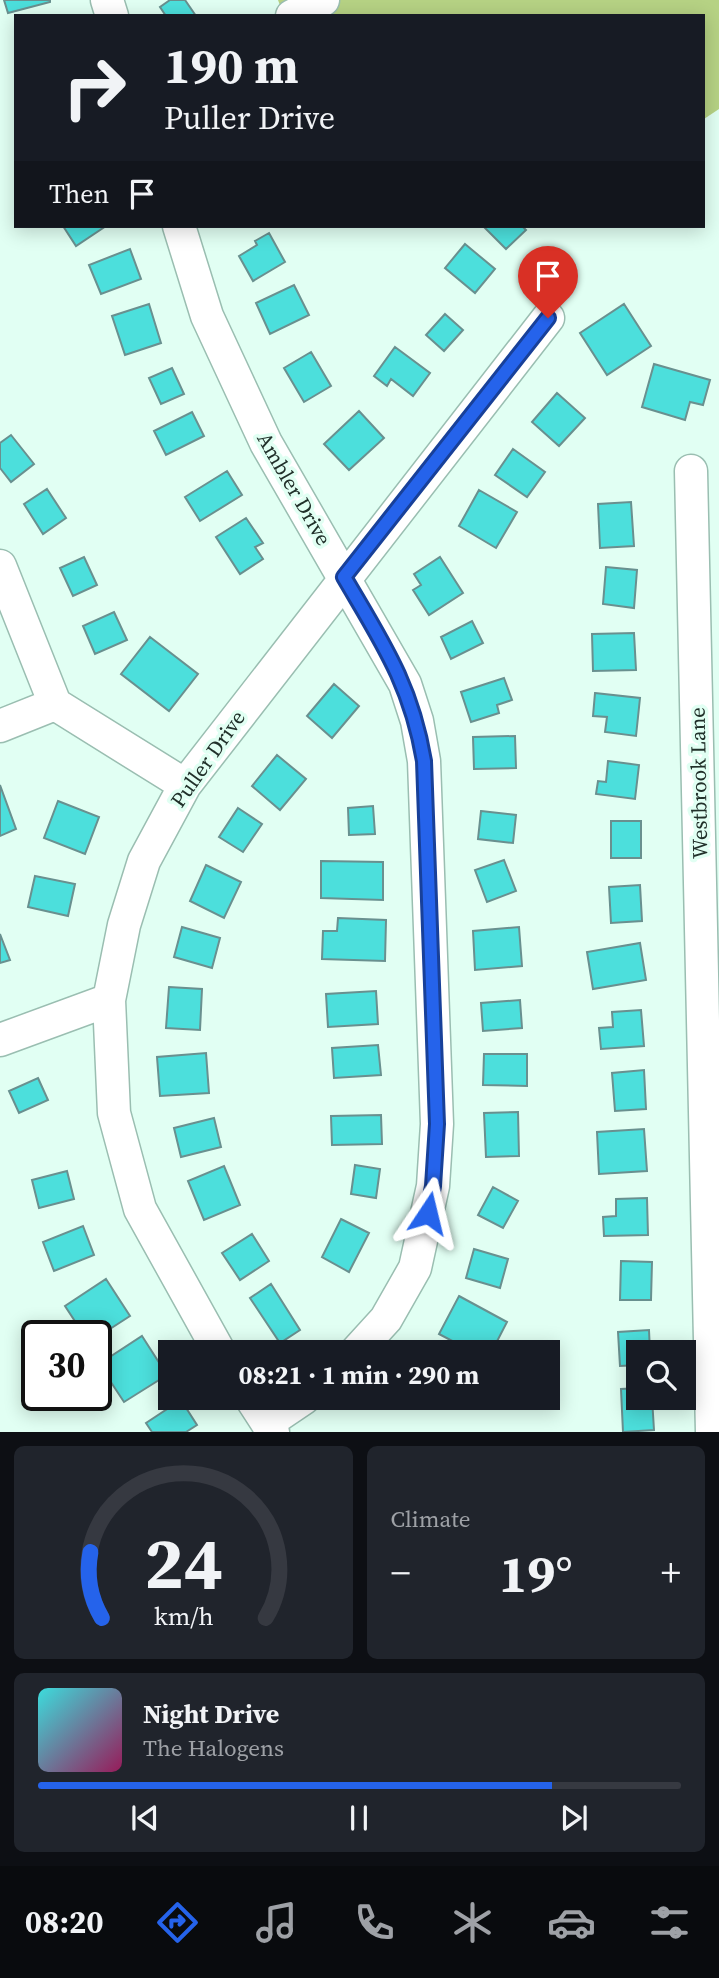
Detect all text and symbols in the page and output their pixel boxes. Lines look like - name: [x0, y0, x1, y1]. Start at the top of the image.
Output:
- text: 190 m: [164, 32, 299, 99]
- icon: right: [49, 42, 140, 133]
- text: Puller Drive: [164, 96, 335, 140]
- icon: arrive: [123, 175, 161, 213]
- text: Then: [49, 176, 109, 212]
- pin: [518, 246, 578, 318]
- icon: arrive: [529, 257, 567, 295]
- street label: Ambler Drive: [250, 427, 339, 551]
- street label: Puller Drive: [164, 704, 252, 813]
- street label: Westbrook Lane: [683, 707, 714, 859]
- position arrow: [391, 1176, 465, 1250]
- speed limit sign: 30: [21, 1320, 112, 1411]
- map controls: [626, 1340, 696, 1410]
- button: search: [626, 1340, 696, 1410]
- text: 08:21 · 1 min · 290 m: [239, 1357, 479, 1393]
- text: Climate: [391, 1503, 470, 1535]
- text: 24: [144, 1514, 223, 1613]
- text: 19°: [499, 1538, 572, 1609]
- text: −: [391, 1547, 411, 1599]
- text: +: [661, 1547, 681, 1599]
- text: km/h: [153, 1599, 213, 1633]
- text: Night Drive: [143, 1696, 279, 1732]
- text: The Halogens: [143, 1732, 284, 1764]
- icon: previous: [126, 1799, 164, 1837]
- icon: pause: [340, 1799, 378, 1837]
- icon: next: [555, 1799, 593, 1837]
- icon: directions: [153, 1898, 202, 1947]
- icon: music: [252, 1898, 301, 1947]
- icon: phone: [350, 1898, 399, 1947]
- icon: climate: [448, 1898, 497, 1947]
- icon: car: [547, 1898, 596, 1947]
- icon: filters: [645, 1898, 694, 1947]
- text: 08:20: [25, 1900, 104, 1944]

